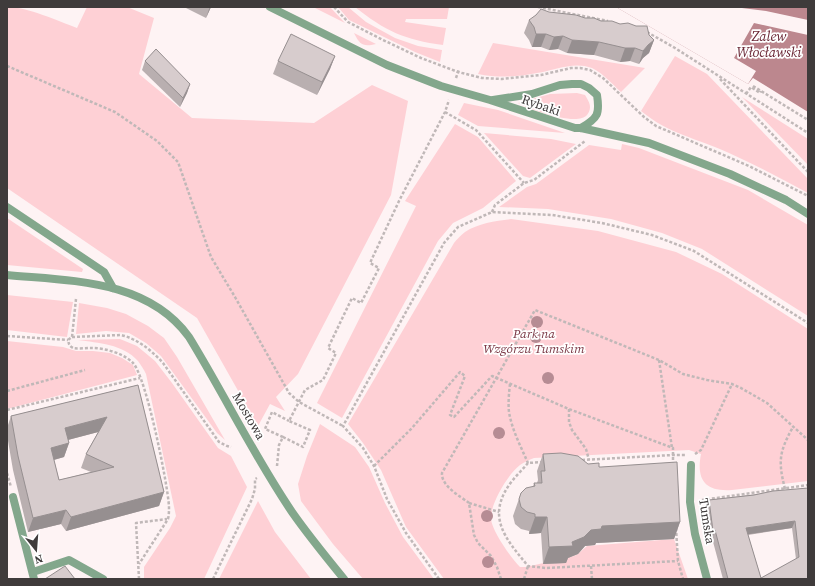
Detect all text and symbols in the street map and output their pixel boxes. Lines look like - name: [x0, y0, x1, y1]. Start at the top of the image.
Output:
- water label: Zalew Włocławski: [736, 26, 802, 62]
- street label: Rybaki: [519, 91, 563, 120]
- park label: Park na Wzgórzu Tumskim: [483, 325, 585, 357]
- street label: Mostowa: [229, 389, 270, 443]
- street label: Tumska: [695, 497, 719, 545]
- north arrow: [16, 530, 56, 570]
- text: N: [33, 551, 45, 567]

